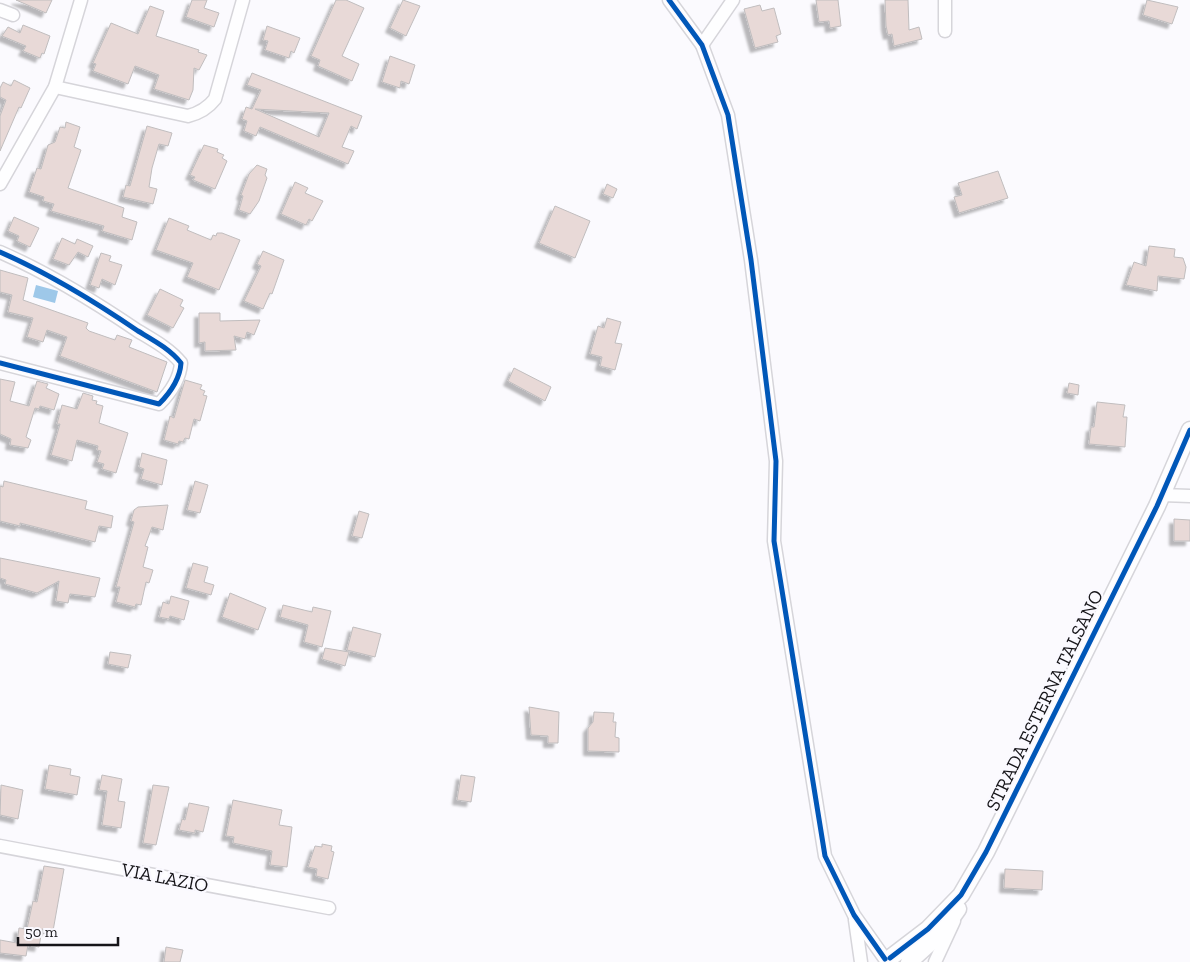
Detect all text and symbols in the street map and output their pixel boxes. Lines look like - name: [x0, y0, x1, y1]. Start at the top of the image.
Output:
- street label: STRADA ESTERNA TALSANO: [981, 586, 1108, 815]
- street label: VIA LAZIO: [119, 858, 210, 897]
- scale bar: [18, 914, 118, 946]
- text: 50 m: [25, 923, 58, 941]

